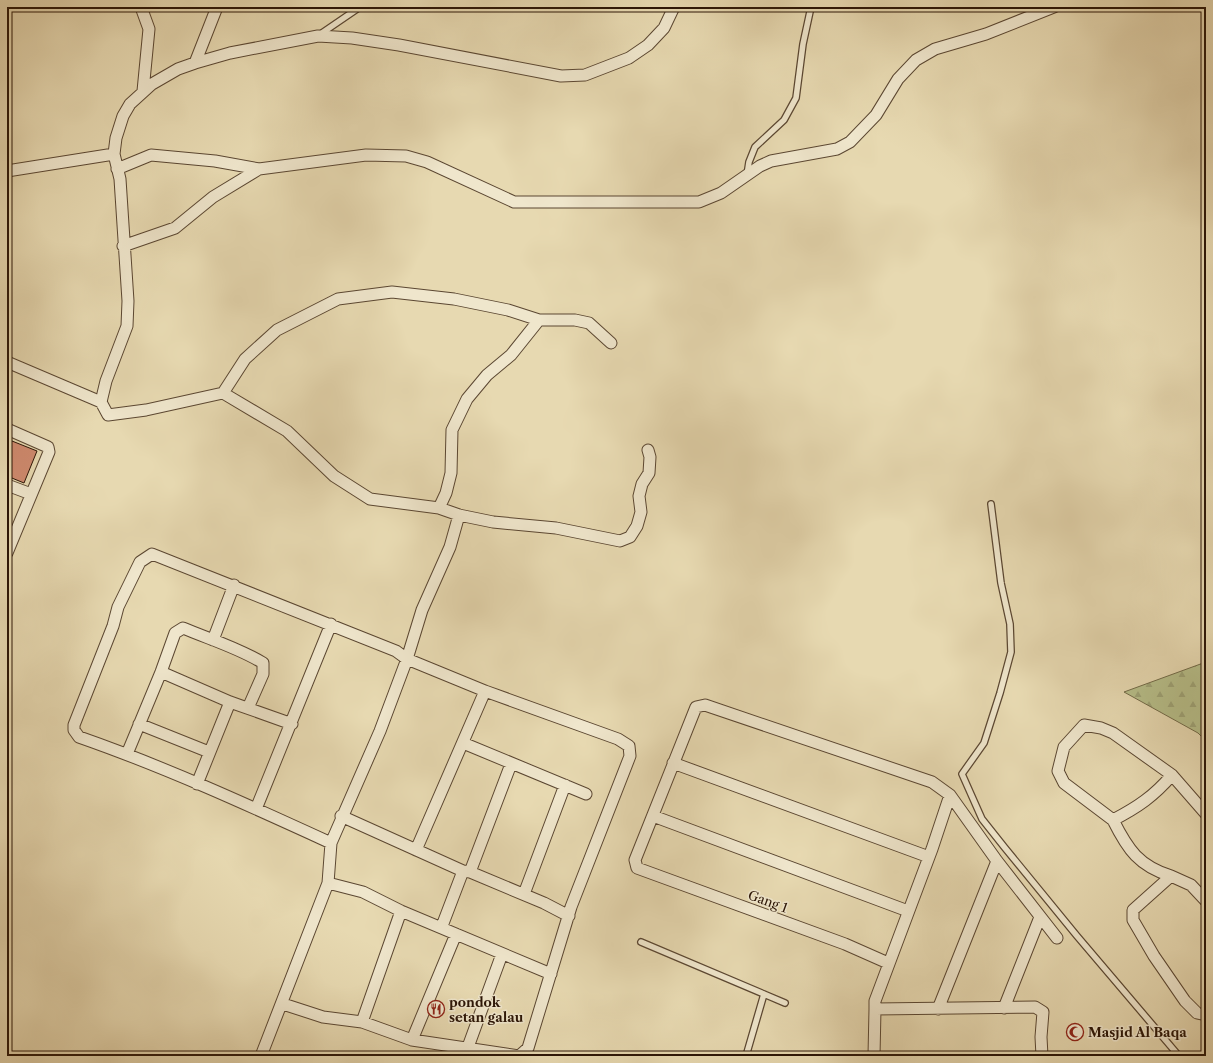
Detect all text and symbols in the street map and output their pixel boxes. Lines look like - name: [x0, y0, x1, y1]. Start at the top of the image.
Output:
- street label: Gang 1: [746, 886, 791, 916]
- place label: pondok setan galau: [449, 994, 524, 1025]
- restaurant icon: pondok setan galau: [426, 999, 446, 1019]
- mosque icon: Masjid Al Baqa: [1065, 1022, 1085, 1042]
- place label: Masjid Al Baqa: [1088, 1024, 1187, 1040]

